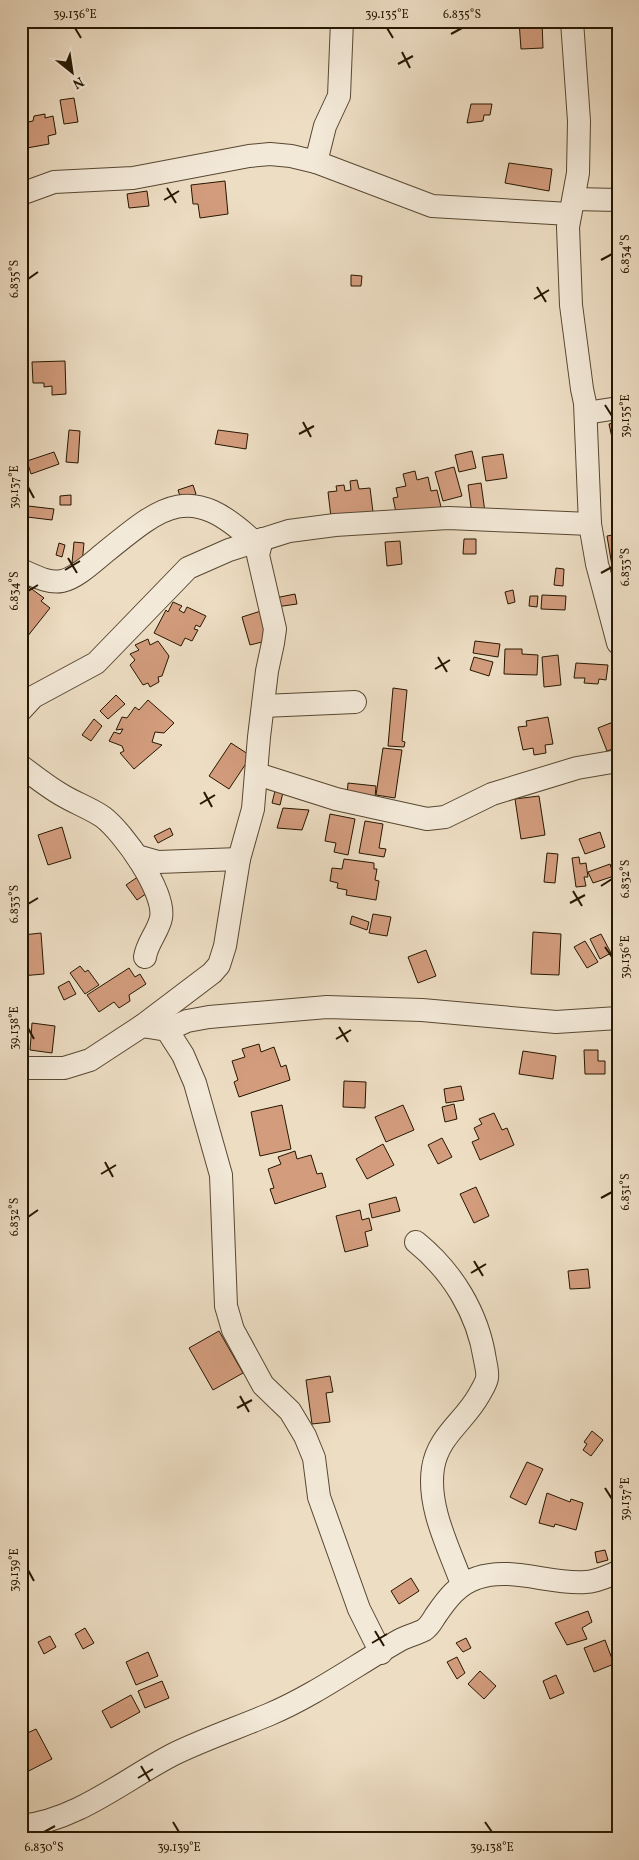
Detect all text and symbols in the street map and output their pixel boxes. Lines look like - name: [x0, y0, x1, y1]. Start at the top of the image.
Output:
- text: 39.136°E: [53, 7, 97, 23]
- text: 39.135°E: [365, 7, 409, 23]
- text: 6.835°S: [443, 7, 481, 23]
- north arrow: [48, 48, 98, 98]
- text: N: [69, 71, 87, 93]
- text: 6.834°S: [618, 234, 634, 274]
- text: 6.835°S: [7, 260, 23, 298]
- text: 39.135°E: [618, 394, 634, 438]
- text: 39.137°E: [7, 465, 23, 509]
- text: 6.833°S: [618, 548, 634, 586]
- text: 6.834°S: [7, 571, 23, 611]
- text: 6.832°S: [618, 860, 634, 898]
- text: 6.833°S: [7, 885, 23, 923]
- text: 39.136°E: [618, 935, 634, 979]
- text: 39.138°E: [7, 1006, 23, 1050]
- text: 6.831°S: [618, 1173, 634, 1211]
- text: 6.832°S: [7, 1198, 23, 1236]
- text: 39.137°E: [618, 1477, 634, 1521]
- text: 39.139°E: [7, 1548, 23, 1592]
- text: 6.830°S: [24, 1840, 64, 1856]
- text: 39.139°E: [157, 1840, 201, 1856]
- text: 39.138°E: [470, 1840, 514, 1856]

